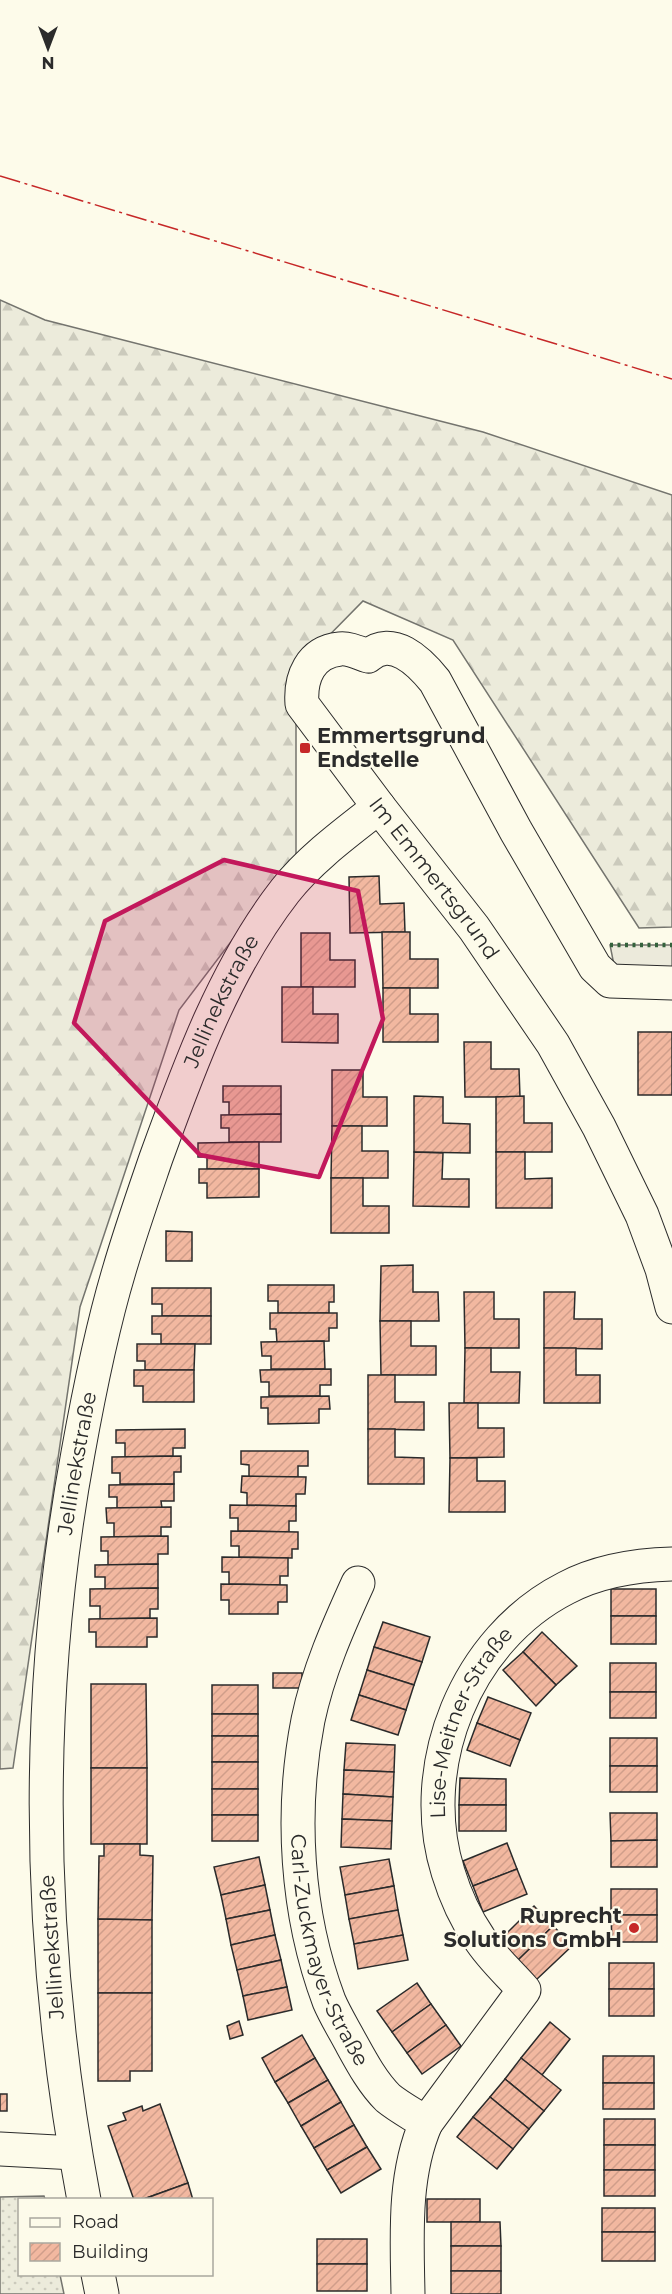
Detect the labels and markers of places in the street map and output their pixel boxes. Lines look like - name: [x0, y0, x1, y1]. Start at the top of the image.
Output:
- place label: Emmertsgrund Endstelle: [317, 723, 485, 772]
- marker: Emmertsgrund Endstelle: [298, 741, 312, 755]
- place label: Ruprecht Solutions GmbH: [444, 1903, 622, 1952]
- marker: Ruprecht Solutions GmbH: [627, 1921, 641, 1935]

